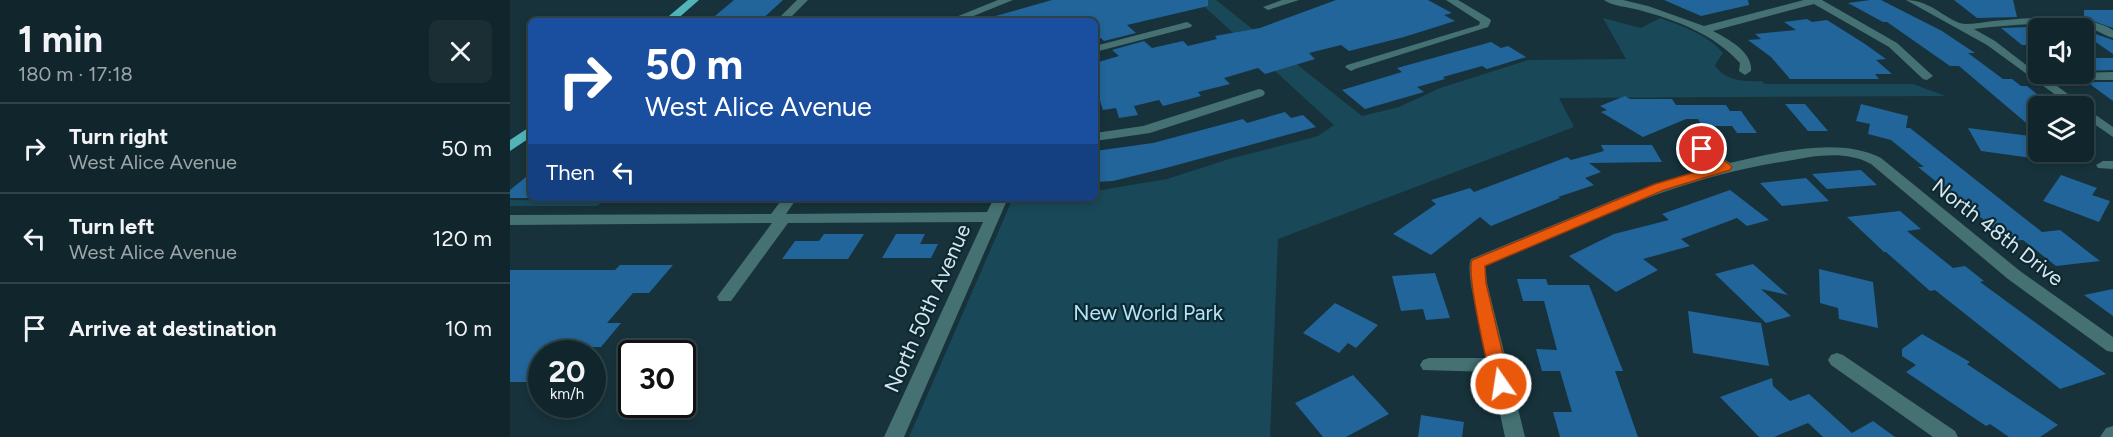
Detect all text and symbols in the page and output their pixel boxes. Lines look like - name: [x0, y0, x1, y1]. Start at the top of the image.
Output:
- text: 1 min: [18, 18, 103, 61]
- map controls: [2028, 18, 2094, 162]
- button: sound: [2028, 18, 2094, 84]
- button: close: [429, 20, 492, 83]
- text: 50 m: [645, 39, 743, 90]
- icon: right: [546, 42, 624, 120]
- text: 180 m · 17:18: [18, 62, 133, 86]
- text: West Alice Avenue: [645, 90, 872, 123]
- button: layers: [2028, 96, 2094, 162]
- text: Turn right: [69, 123, 168, 150]
- pin: [1676, 123, 1727, 174]
- icon: right: [18, 132, 51, 165]
- icon: arrive: [1685, 132, 1718, 165]
- text: 50 m: [441, 135, 492, 162]
- text: West Alice Avenue: [69, 150, 237, 174]
- icon: left: [607, 156, 640, 189]
- text: Then: [546, 159, 595, 186]
- street label: North 48th Drive: [1927, 173, 2069, 291]
- text: Turn left: [69, 213, 155, 240]
- street label: North 50th Avenue: [879, 220, 975, 396]
- icon: left: [18, 222, 51, 255]
- text: 120 m: [432, 225, 492, 252]
- text: West Alice Avenue: [69, 240, 237, 264]
- park label: New World Park: [1073, 300, 1224, 325]
- icon: arrive: [18, 312, 51, 345]
- text: Arrive at destination: [69, 315, 277, 342]
- text: 10 m: [445, 315, 492, 342]
- speed limit sign: 30: [618, 340, 696, 418]
- position arrow: [1469, 352, 1533, 416]
- text: 20: [549, 353, 585, 390]
- text: km/h: [550, 385, 584, 403]

